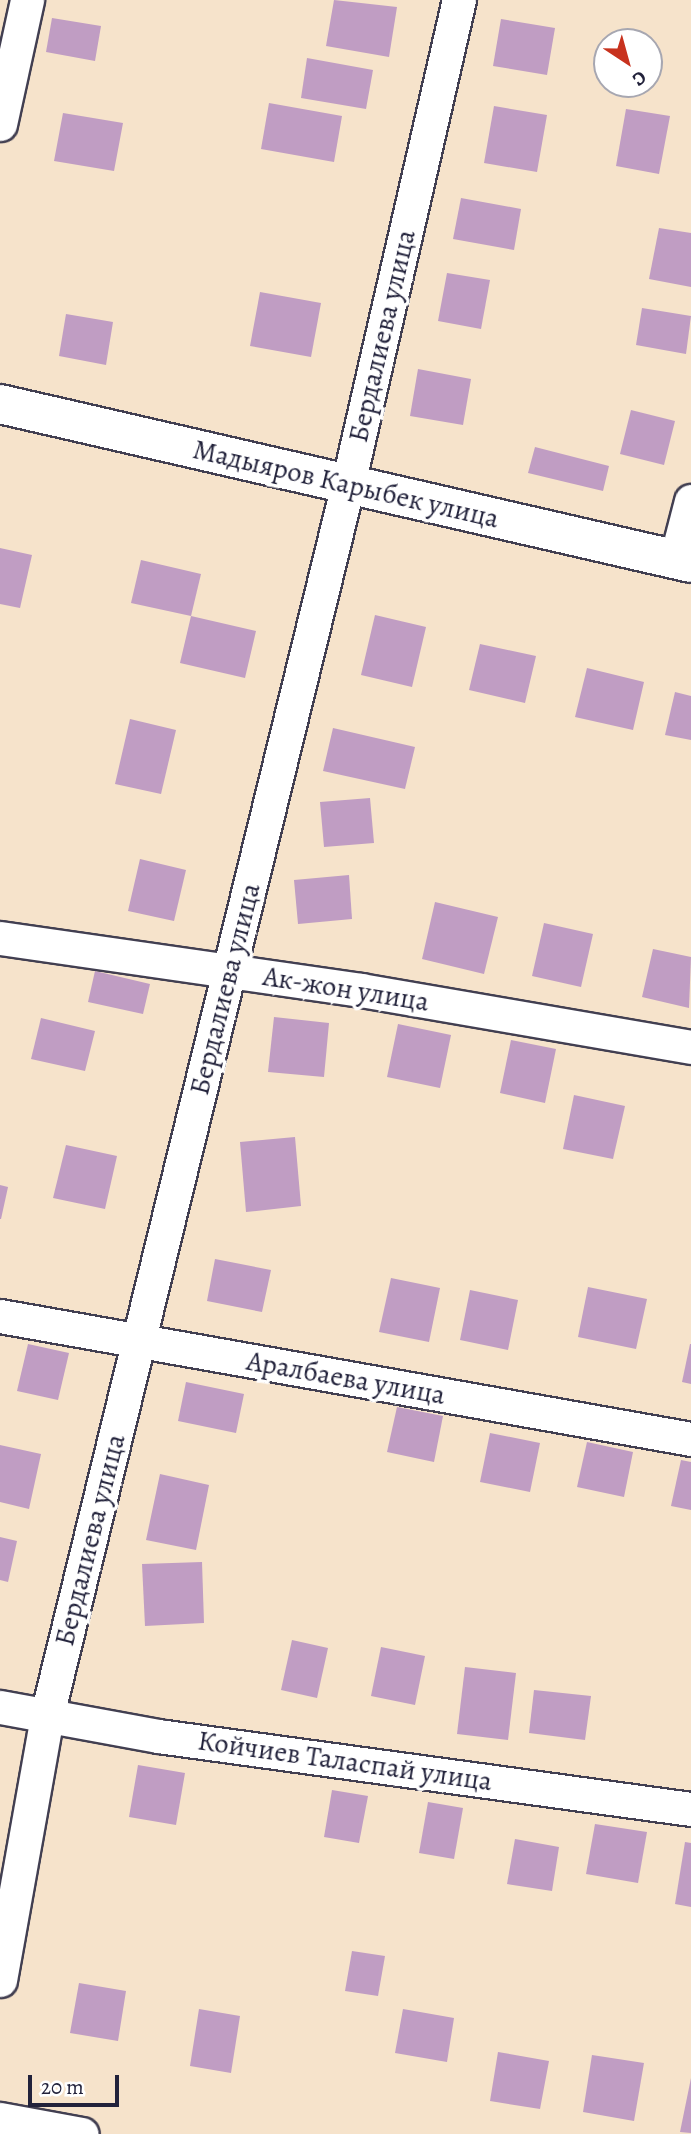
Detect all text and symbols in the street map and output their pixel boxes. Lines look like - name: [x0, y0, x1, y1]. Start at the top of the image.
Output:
- north arrow: [593, 28, 663, 98]
- text: С: [627, 64, 652, 92]
- street label: Бердалиева улица: [341, 226, 423, 446]
- street label: Мадыяров Карыбек улица: [190, 432, 502, 536]
- street label: Бердалиева улица: [182, 880, 268, 1098]
- street label: Ак-жон улица: [261, 959, 431, 1019]
- street label: Аралбаева улица: [244, 1344, 448, 1412]
- street label: Бердалиева улица: [47, 1431, 133, 1649]
- street label: Койчиев Таласпай улица: [196, 1724, 494, 1798]
- scale bar: [32, 2060, 122, 2104]
- text: 20 m: [41, 2073, 84, 2101]

